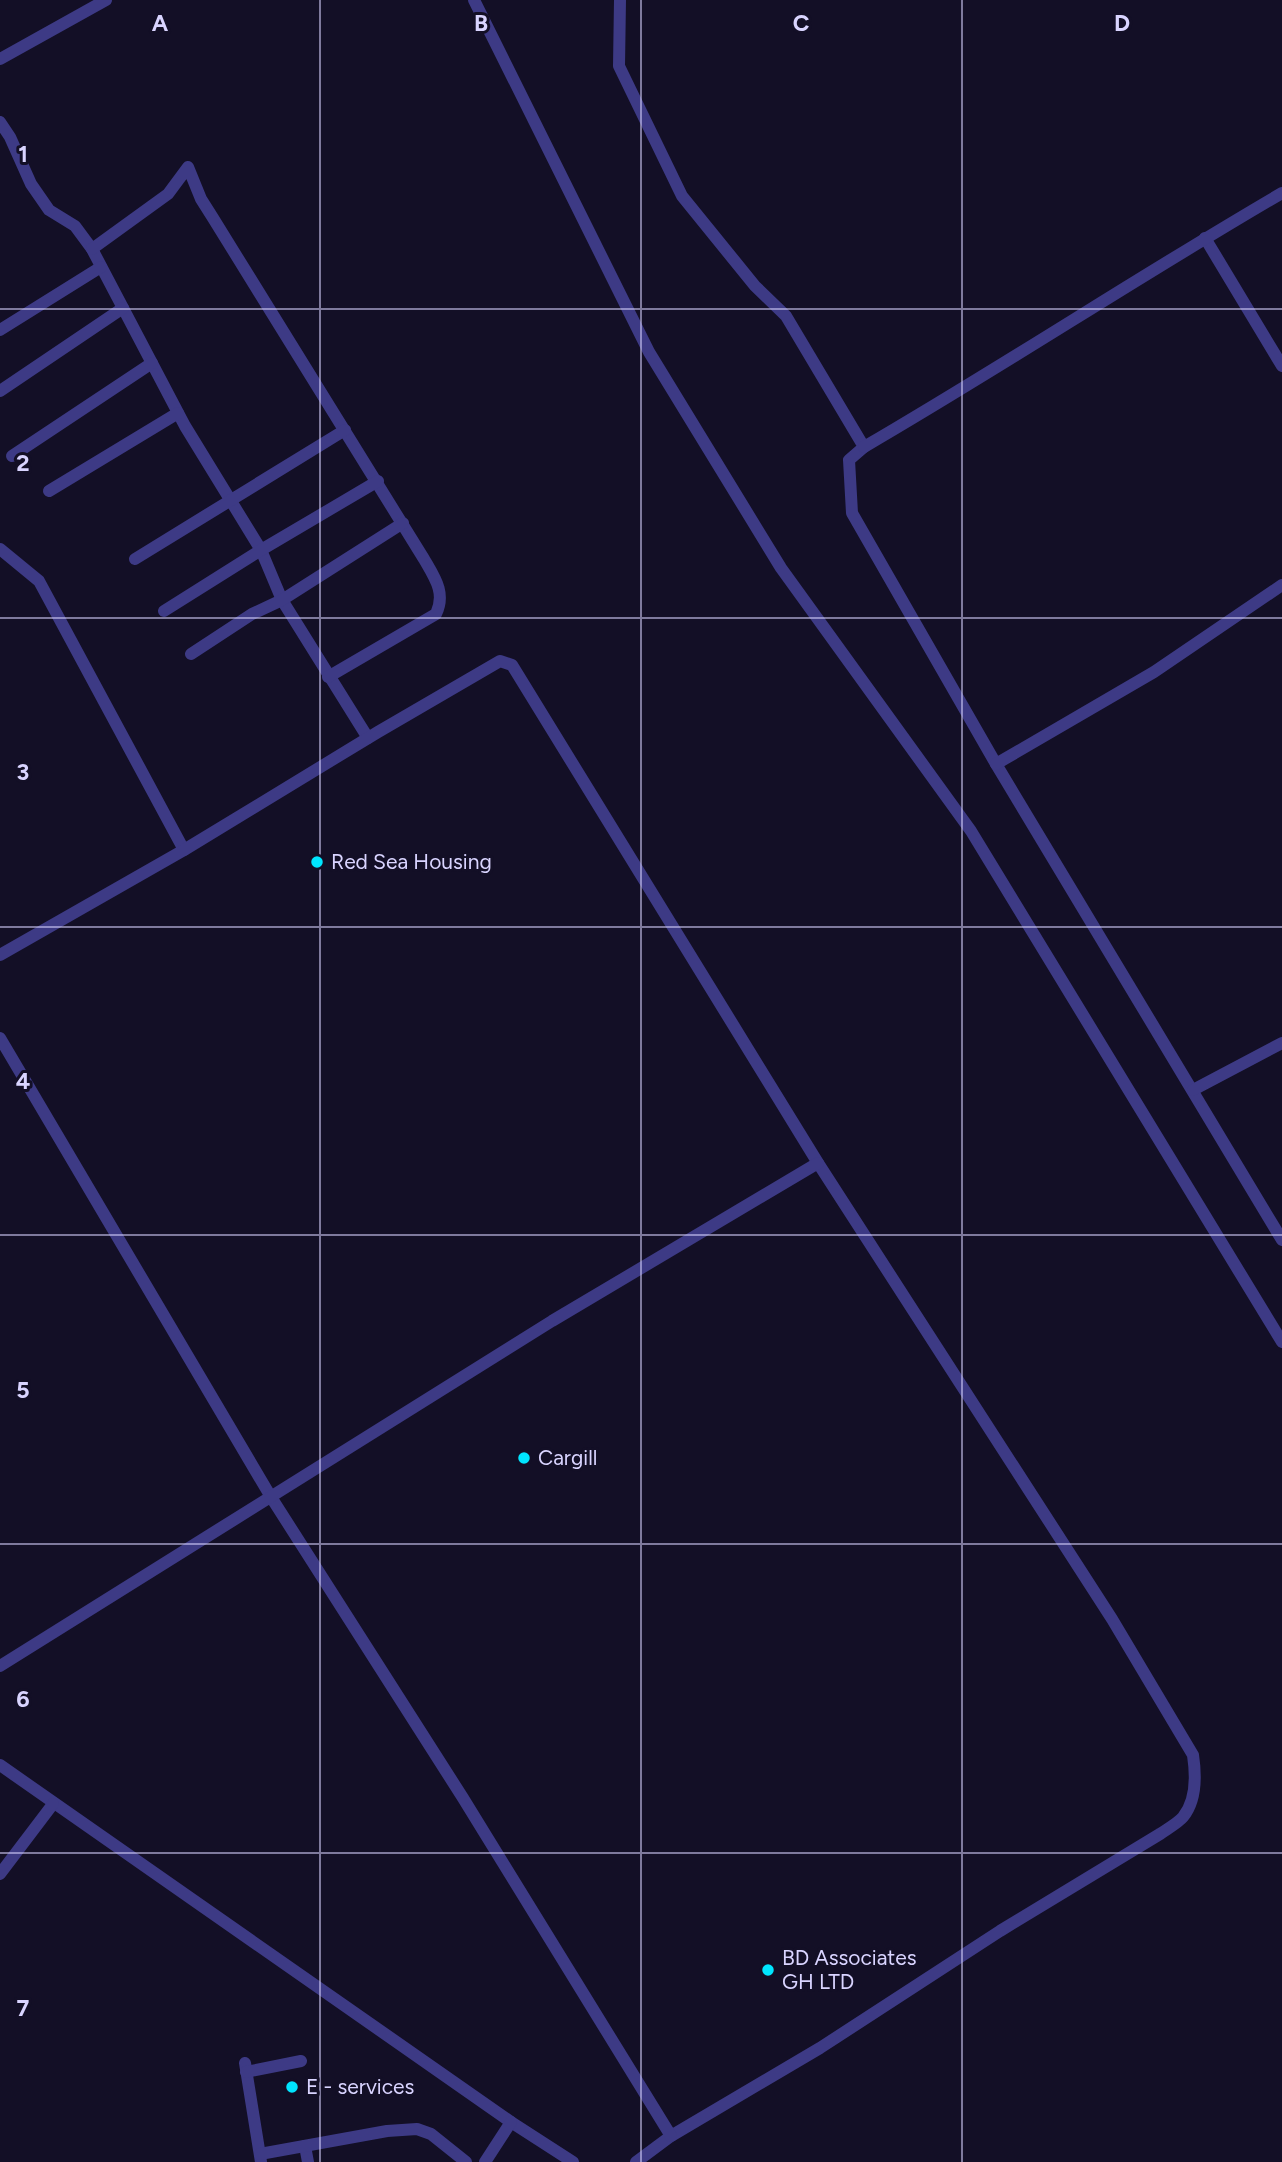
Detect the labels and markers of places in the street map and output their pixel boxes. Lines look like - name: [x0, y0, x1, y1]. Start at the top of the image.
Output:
- place label: Red Sea Housing: [331, 849, 492, 874]
- marker: Red Sea Housing: [309, 854, 325, 870]
- place label: Cargill: [538, 1445, 597, 1470]
- marker: Cargill: [516, 1450, 532, 1466]
- place label: BD Associates GH LTD: [782, 1945, 917, 1994]
- marker: BD Associates GH LTD: [760, 1962, 776, 1978]
- place label: E - services: [306, 2074, 414, 2099]
- marker: E - services: [284, 2079, 300, 2095]

